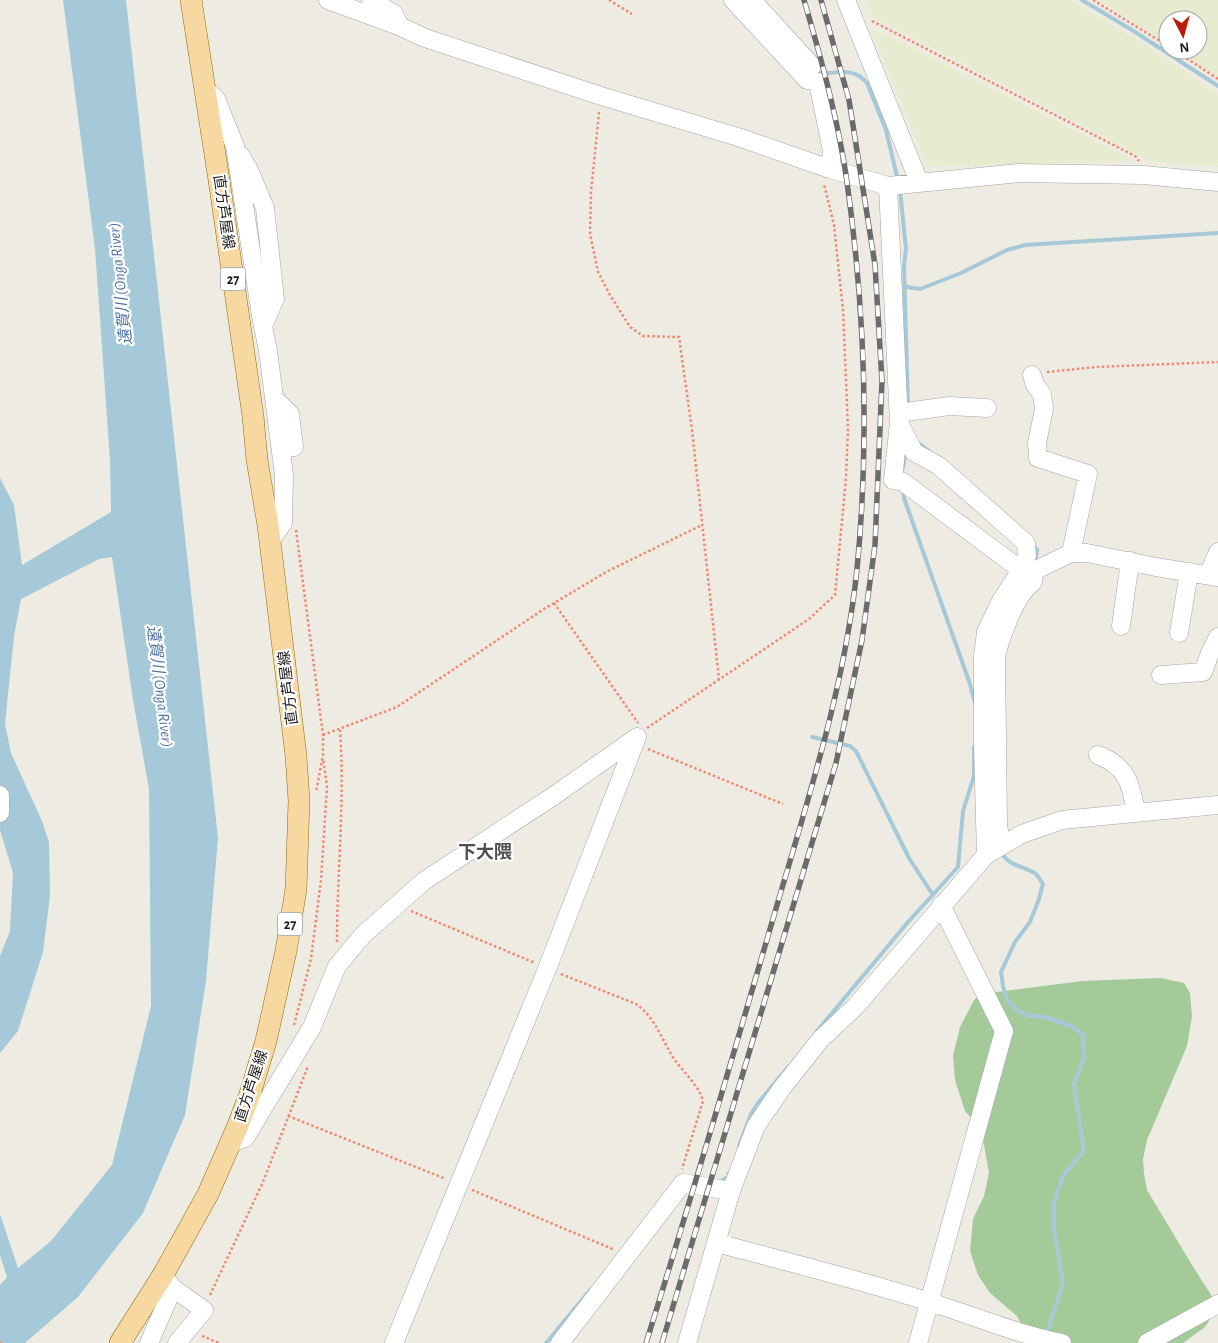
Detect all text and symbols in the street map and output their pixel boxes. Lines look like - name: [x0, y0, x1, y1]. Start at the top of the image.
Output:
- north arrow: [1158, 10, 1208, 60]
- text: N: [1179, 39, 1190, 54]
- street label: 直方芦屋線: [211, 174, 238, 250]
- water label: 遠賀川 (Onga River): [105, 222, 134, 346]
- road number: 27: [220, 268, 246, 290]
- water label: 遠賀川 (Onga River): [145, 624, 176, 748]
- street label: 直方芦屋線: [274, 650, 301, 726]
- district label: 下大隈: [458, 842, 512, 862]
- road number: 27: [278, 912, 302, 936]
- street label: 直方芦屋線: [231, 1048, 270, 1124]

